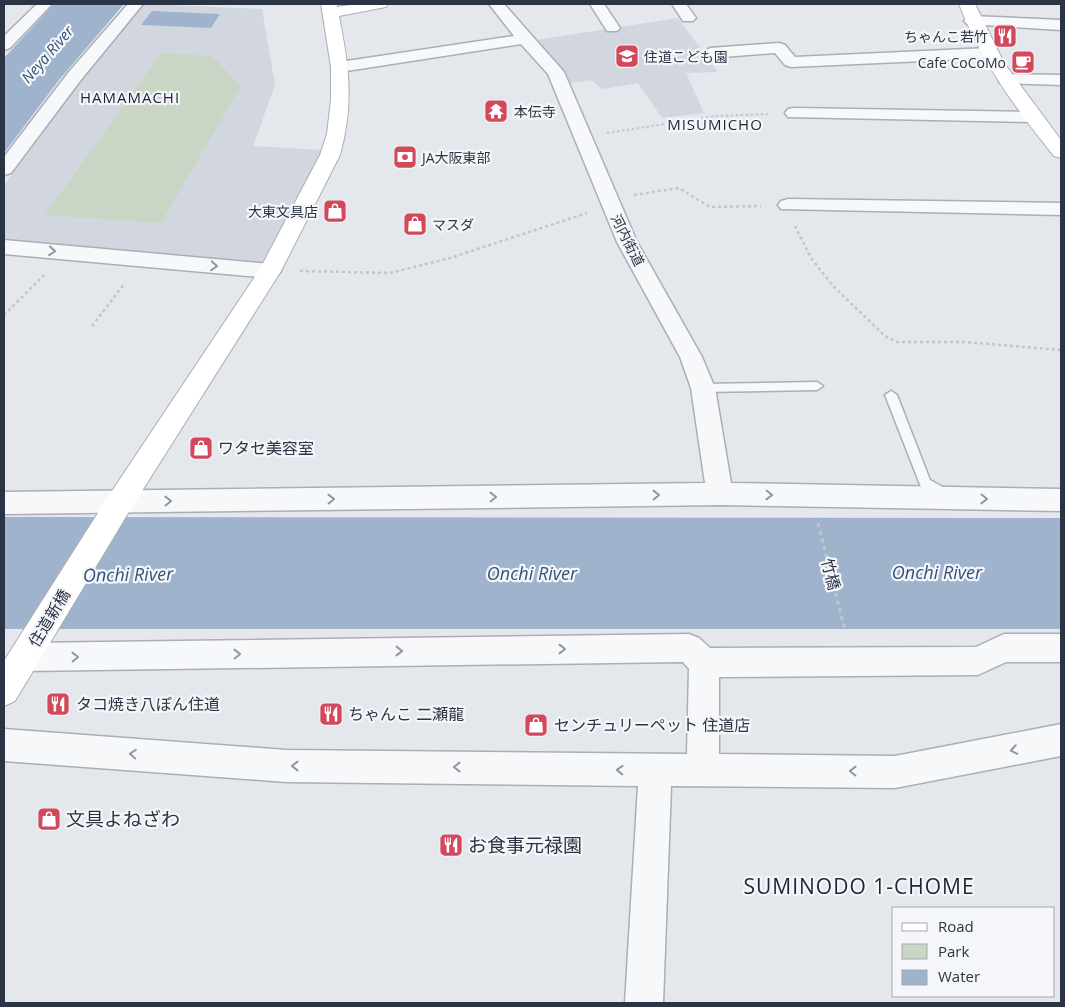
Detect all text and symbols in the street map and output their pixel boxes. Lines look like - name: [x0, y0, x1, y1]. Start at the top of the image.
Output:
- water label: Neya River: [16, 20, 78, 87]
- restaurant icon: ちゃんこ若竹: [992, 23, 1018, 49]
- place label: ちゃんこ若竹: [904, 27, 988, 46]
- school or university icon: 住道こども園: [614, 43, 640, 69]
- place label: 住道こども園: [644, 47, 728, 66]
- cafe icon: Cafe CoCoMo: [1010, 49, 1036, 75]
- place label: Cafe CoCoMo: [918, 53, 1006, 72]
- district label: HAMAMACHI: [80, 87, 180, 107]
- temple icon: 本伝寺: [483, 98, 509, 124]
- place label: 本伝寺: [514, 102, 556, 121]
- district label: MISUMICHO: [667, 114, 763, 134]
- bank icon: JA大阪東部: [392, 144, 418, 170]
- place label: JA大阪東部: [420, 148, 491, 167]
- shop icon: 大東文具店: [322, 198, 348, 224]
- place label: 大東文具店: [248, 202, 318, 221]
- shop icon: マスダ: [402, 211, 428, 237]
- street label: 河内街道: [607, 211, 649, 269]
- place label: マスダ: [432, 215, 474, 234]
- one-way arrow: [49, 246, 57, 257]
- one-way arrow: [210, 260, 218, 271]
- shop icon: ワタセ美容室: [188, 435, 214, 461]
- place label: ワタセ美容室: [218, 437, 314, 459]
- one-way arrow: [652, 490, 660, 500]
- one-way arrow: [766, 490, 773, 500]
- one-way arrow: [490, 492, 498, 502]
- one-way arrow: [328, 494, 335, 504]
- one-way arrow: [980, 494, 988, 504]
- one-way arrow: [165, 496, 173, 507]
- street label: 竹橋: [816, 556, 846, 592]
- water label: Onchi River: [892, 560, 983, 584]
- water label: Onchi River: [83, 561, 174, 587]
- water label: Onchi River: [487, 561, 578, 585]
- street label: 住道新橋: [23, 585, 75, 651]
- one-way arrow: [558, 644, 566, 654]
- one-way arrow: [396, 646, 404, 656]
- one-way arrow: [234, 649, 241, 659]
- one-way arrow: [71, 652, 79, 663]
- restaurant icon: タコ焼き八ぽん住道: [45, 691, 71, 717]
- place label: タコ焼き八ぽん住道: [76, 693, 220, 715]
- restaurant icon: ちゃんこ 二瀬龍: [318, 701, 344, 727]
- place label: ちゃんこ 二瀬龍: [348, 703, 464, 725]
- shop icon: センチュリーペット 住道店: [523, 712, 549, 738]
- place label: センチュリーペット 住道店: [554, 714, 750, 736]
- one-way arrow: [1009, 745, 1018, 755]
- one-way arrow: [128, 749, 136, 760]
- one-way arrow: [291, 761, 298, 771]
- one-way arrow: [453, 762, 461, 772]
- one-way arrow: [615, 765, 623, 775]
- one-way arrow: [849, 766, 857, 777]
- shop icon: 文具よねざわ: [36, 806, 62, 832]
- place label: 文具よねざわ: [66, 806, 180, 832]
- restaurant icon: お食事元禄園: [438, 832, 464, 858]
- place label: お食事元禄園: [468, 832, 582, 858]
- district label: SUMINODO 1-CHOME: [743, 872, 975, 900]
- legend: [892, 907, 1055, 997]
- text: Road: [938, 916, 974, 936]
- text: Park: [938, 941, 969, 961]
- text: Water: [938, 966, 980, 986]

